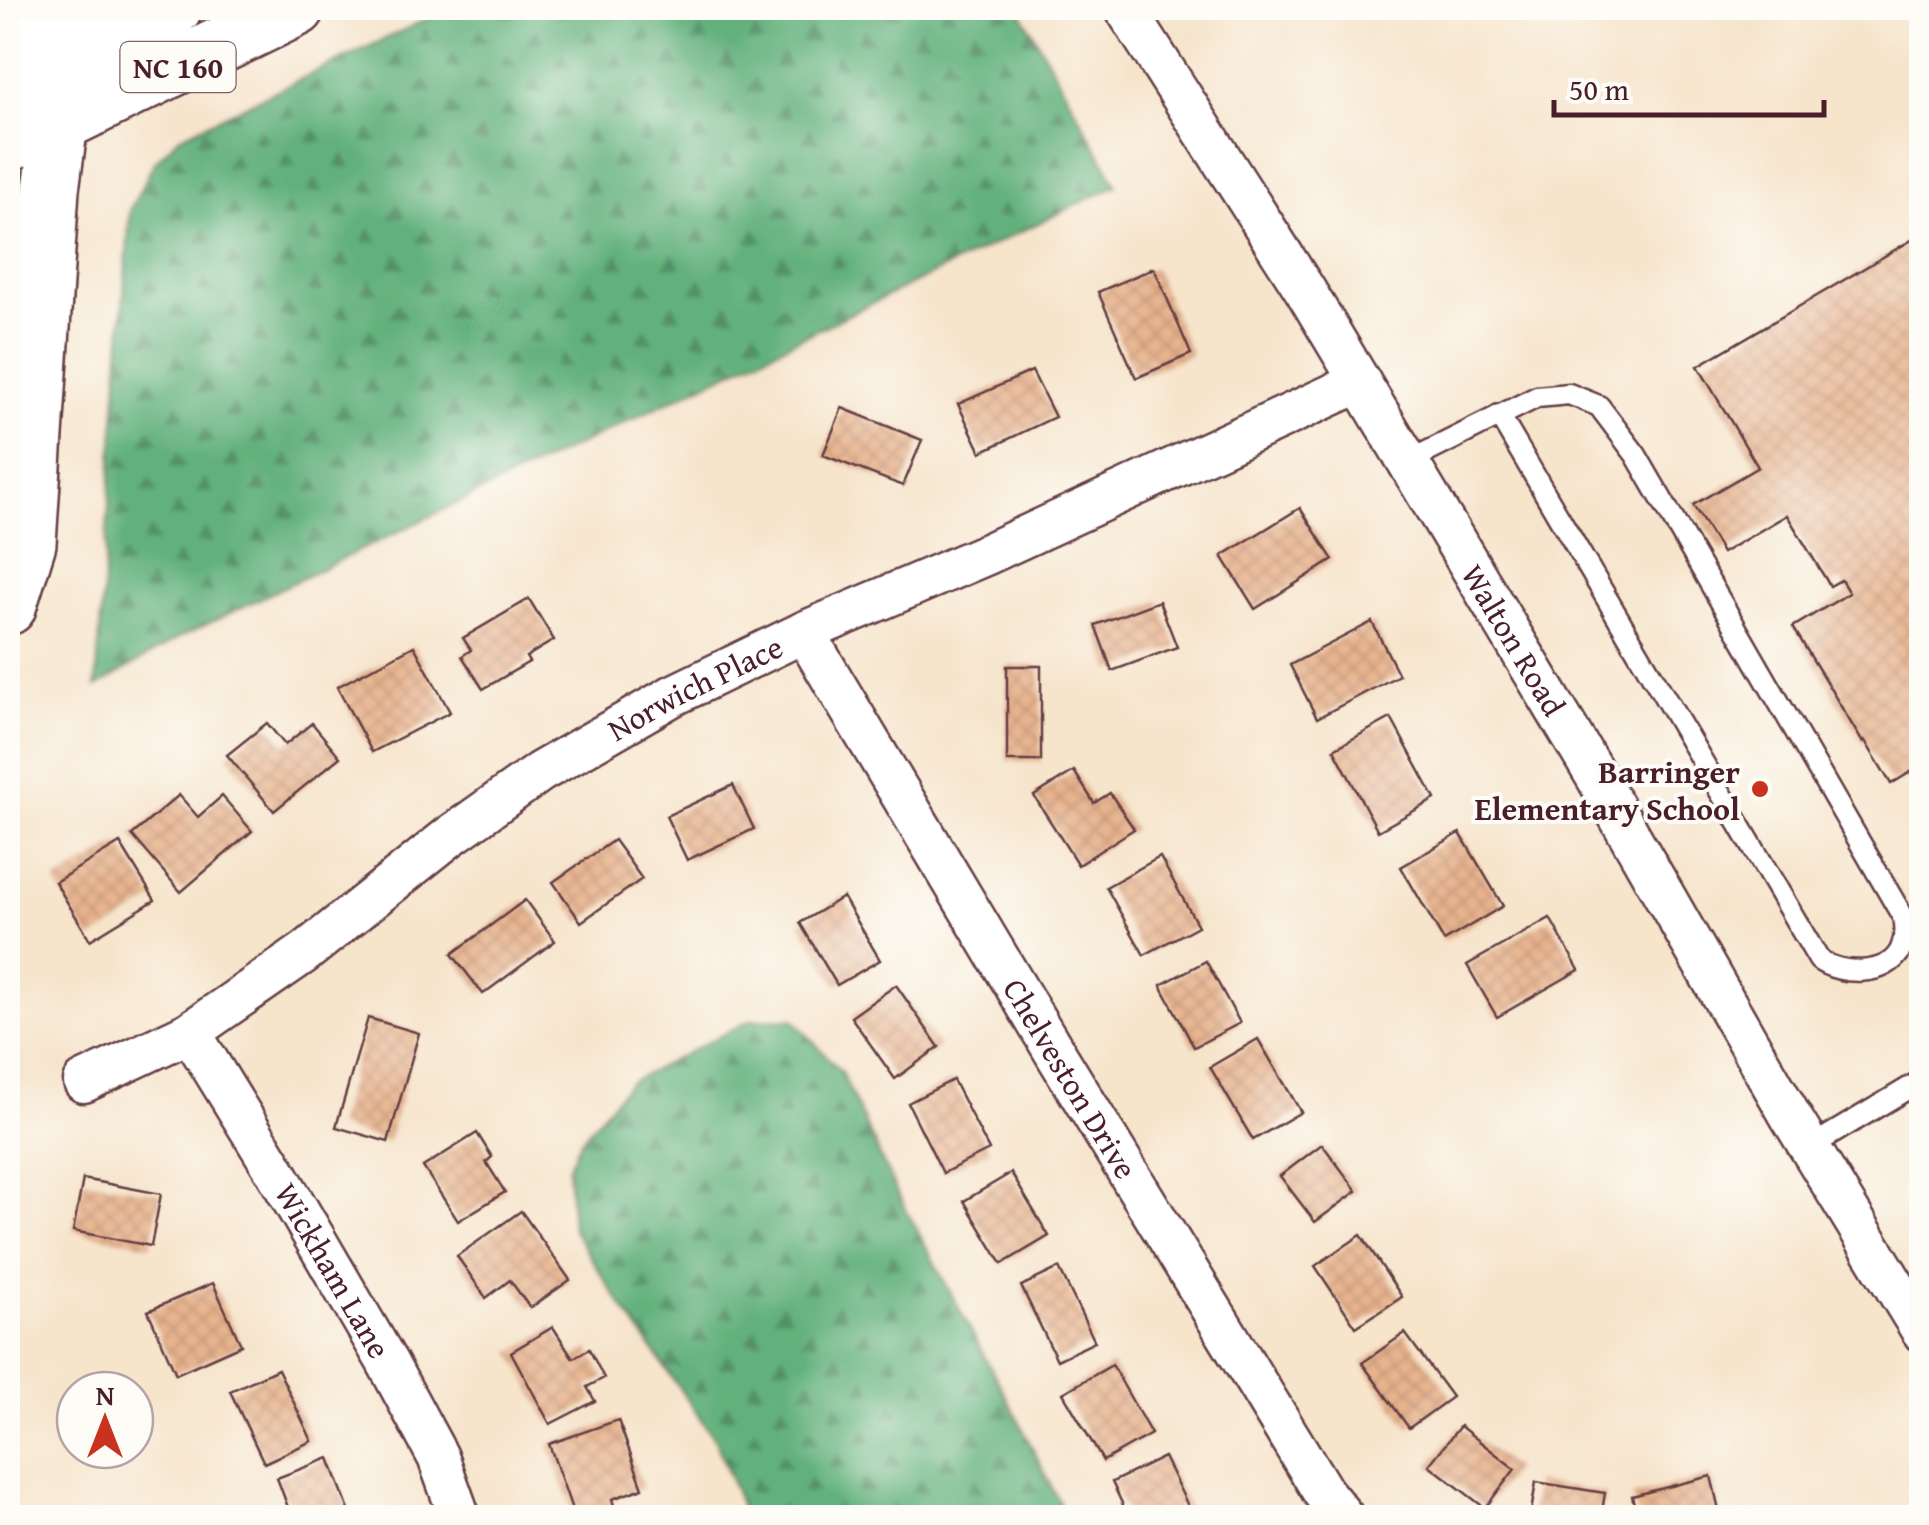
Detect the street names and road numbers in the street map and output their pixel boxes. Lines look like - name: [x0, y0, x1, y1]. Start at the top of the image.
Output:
- road number: NC 160: [120, 42, 236, 92]
- street label: Walton Road: [1450, 555, 1578, 724]
- street label: Norwich Place: [598, 623, 790, 752]
- street label: Chelveston Drive: [992, 969, 1150, 1187]
- street label: Wickham Lane: [264, 1174, 403, 1367]

